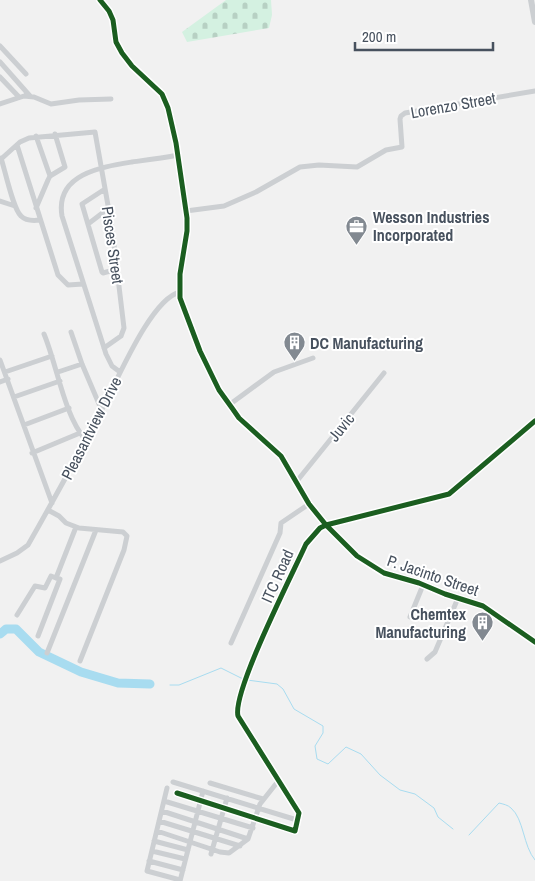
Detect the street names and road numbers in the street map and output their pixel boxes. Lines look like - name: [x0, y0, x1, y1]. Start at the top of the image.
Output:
- street label: Lorenzo Street: [409, 87, 498, 123]
- street label: Pisces Street: [97, 205, 129, 286]
- street label: Pleasantview Drive: [56, 373, 126, 483]
- street label: Juvic: [323, 408, 359, 446]
- street label: ITC Road: [256, 546, 298, 606]
- street label: P. Jacinto Street: [384, 549, 482, 601]

